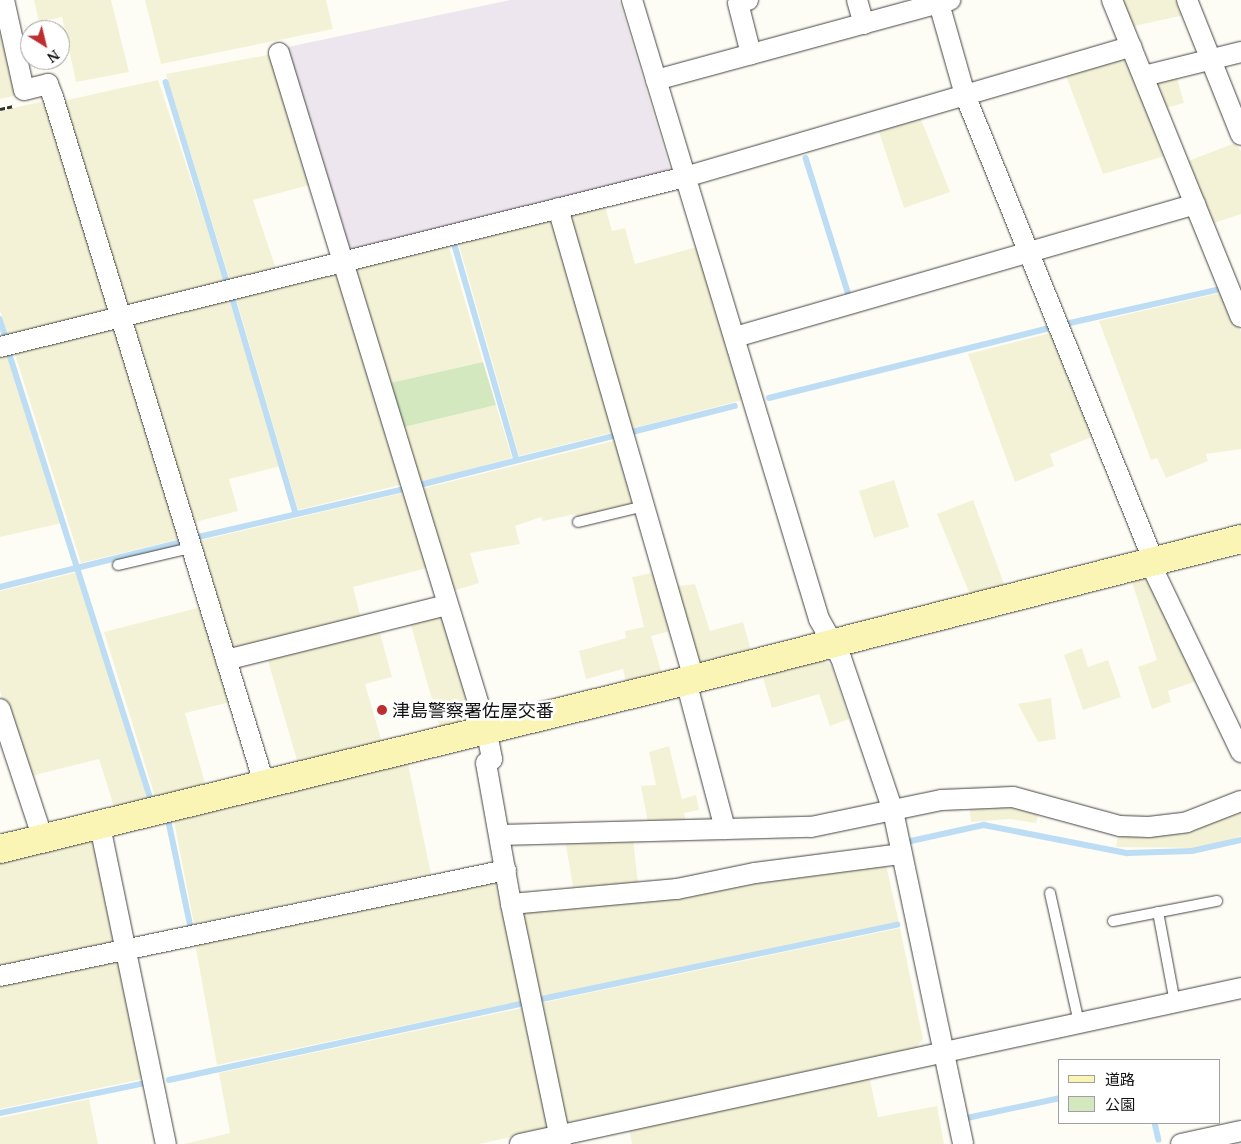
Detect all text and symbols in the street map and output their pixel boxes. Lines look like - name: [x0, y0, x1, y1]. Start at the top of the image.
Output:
- north arrow: [20, 20, 70, 70]
- text: N: [43, 46, 64, 68]
- place label: 津島警察署佐屋交番: [392, 699, 554, 721]
- marker: 津島警察署佐屋交番: [376, 704, 388, 716]
- legend: [1058, 1059, 1221, 1124]
- text: 道路: [1105, 1069, 1135, 1089]
- text: 公園: [1105, 1094, 1135, 1114]

